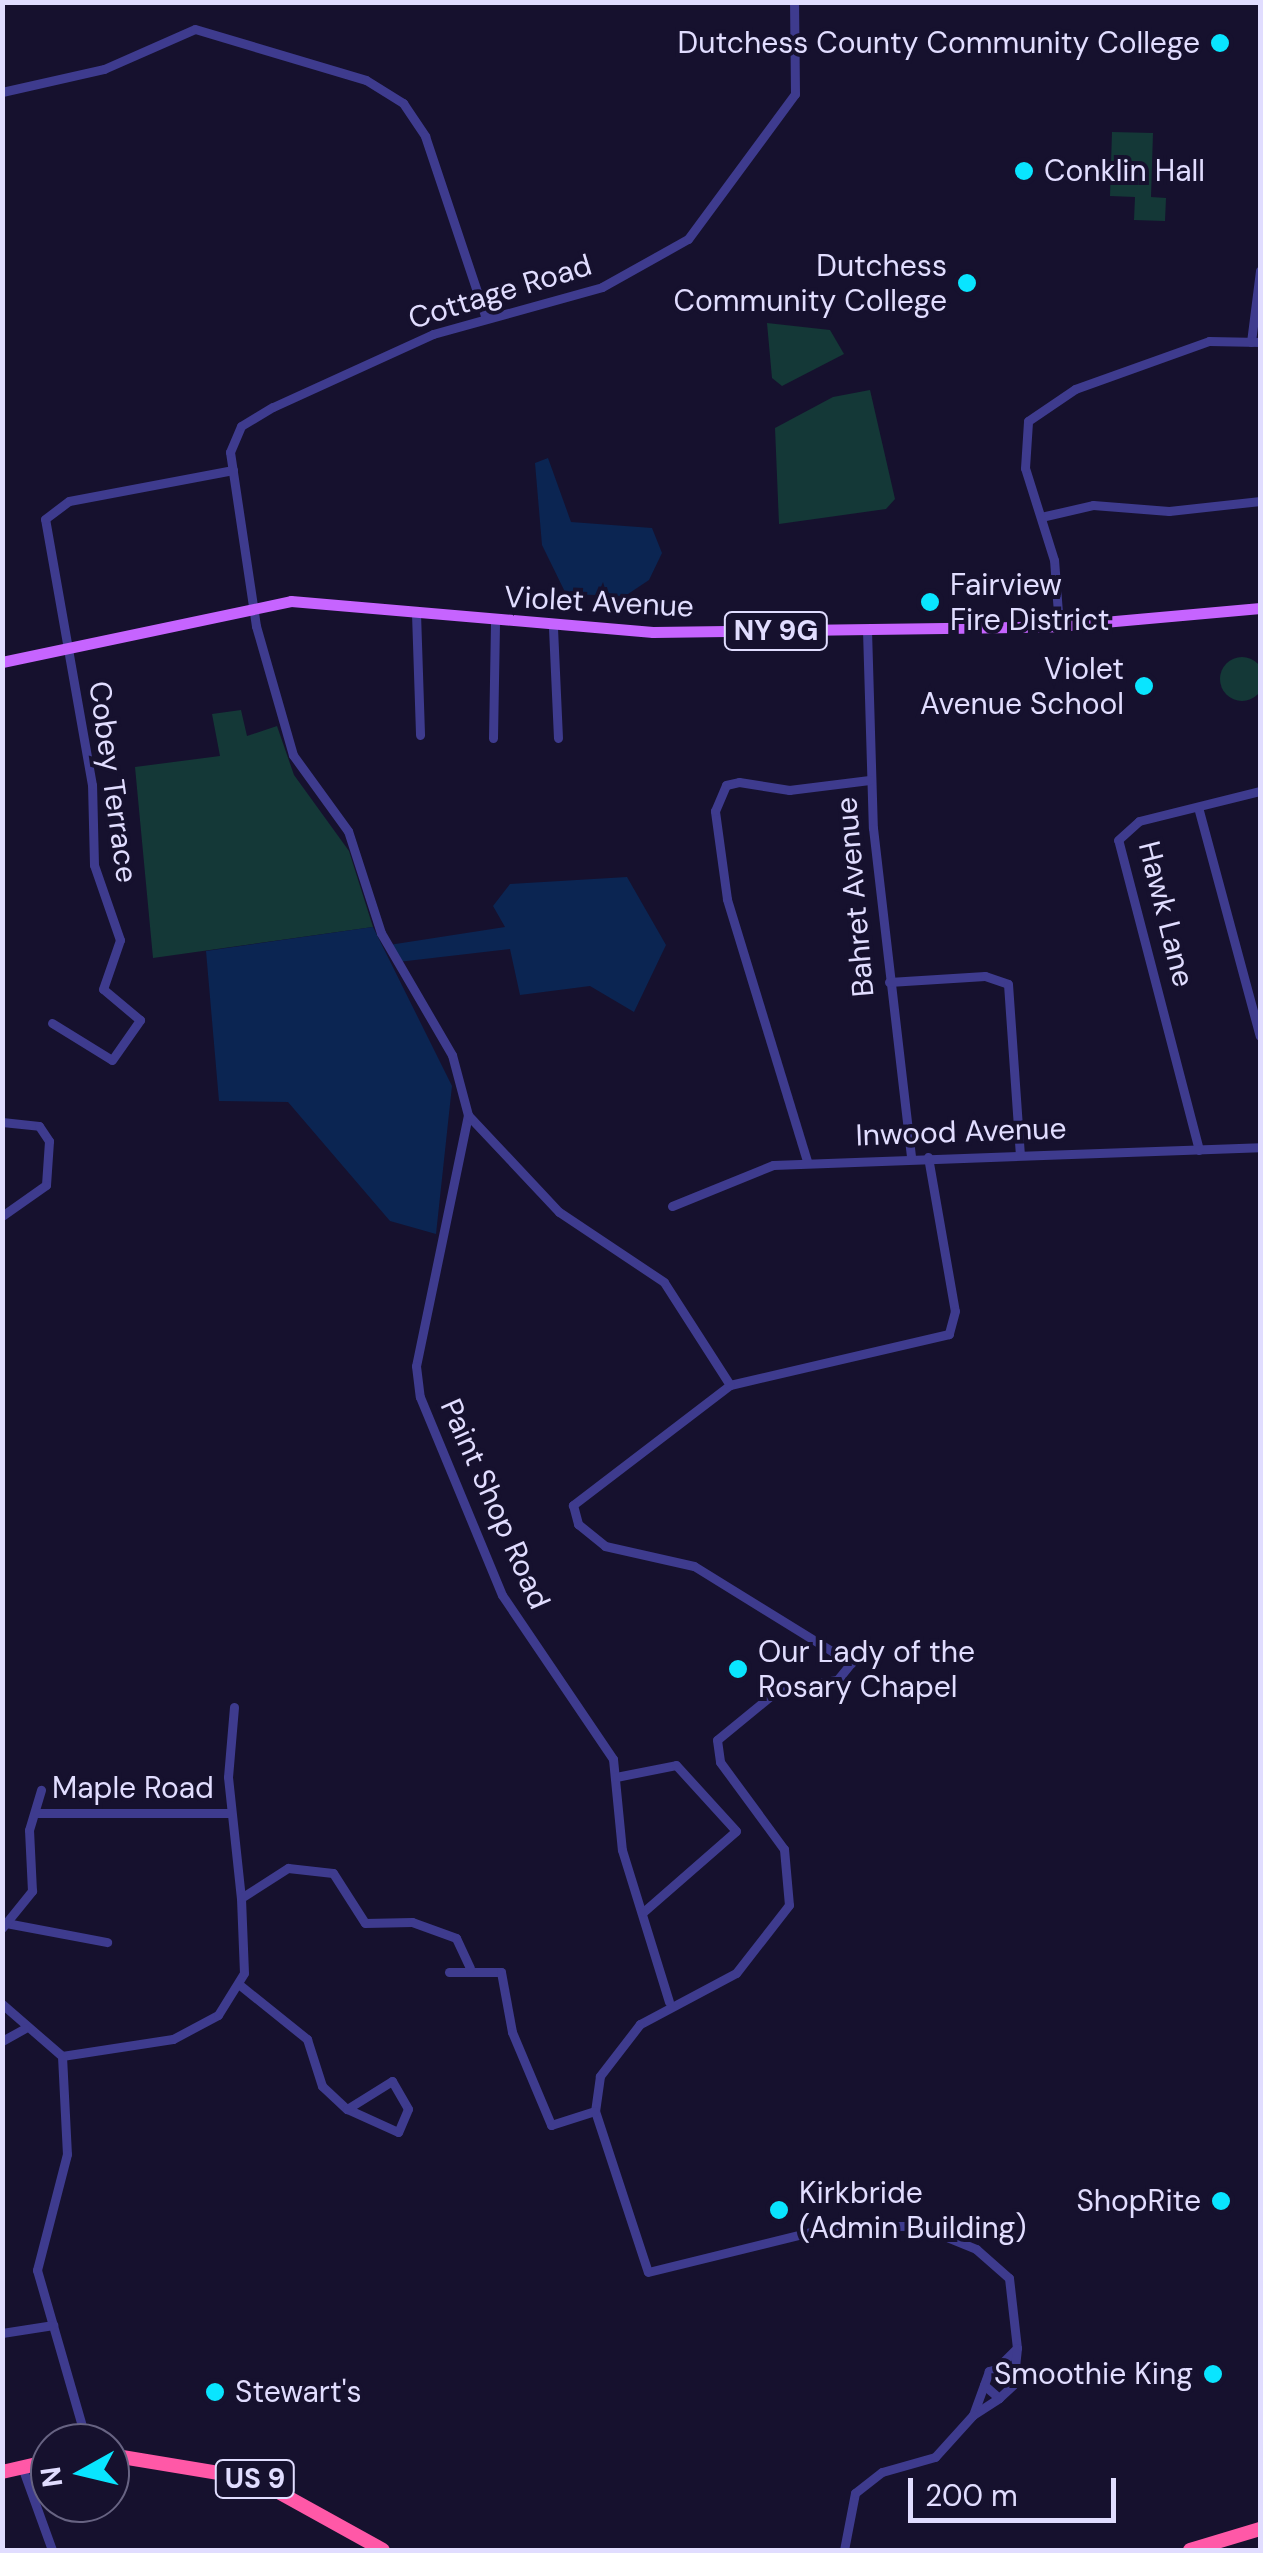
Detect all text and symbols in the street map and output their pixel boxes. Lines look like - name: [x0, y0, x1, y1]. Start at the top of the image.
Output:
- place label: Dutchess County Community College: [678, 25, 1200, 61]
- marker: Dutchess County Community College: [1209, 32, 1231, 54]
- place label: Conklin Hall: [1044, 153, 1205, 189]
- marker: Conklin Hall: [1013, 160, 1035, 182]
- street label: Cottage Road: [404, 247, 596, 337]
- place label: Dutchess Community College: [673, 248, 947, 318]
- marker: Dutchess Community College: [956, 272, 978, 294]
- place label: Fairview Fire District: [950, 567, 1110, 638]
- street label: Violet Avenue: [503, 579, 695, 625]
- marker: Fairview Fire District: [919, 591, 941, 613]
- road number: NY 9G: [724, 608, 828, 654]
- place label: Violet Avenue School: [920, 651, 1124, 722]
- marker: Violet Avenue School: [1133, 675, 1155, 697]
- street label: Cobey Terrace: [81, 679, 145, 885]
- street label: Bahret Avenue: [828, 796, 882, 998]
- street label: Hawk Lane: [1131, 837, 1201, 991]
- street label: Inwood Avenue: [855, 1110, 1067, 1154]
- street label: Paint Shop Road: [433, 1393, 557, 1615]
- place label: Our Lady of the Rosary Chapel: [758, 1634, 975, 1704]
- marker: Our Lady of the Rosary Chapel: [727, 1658, 749, 1680]
- street label: Maple Road: [52, 1770, 214, 1806]
- place label: Kirkbride (Admin Building): [799, 2175, 1027, 2246]
- place label: ShopRite: [1076, 2183, 1201, 2219]
- marker: ShopRite: [1210, 2190, 1232, 2212]
- marker: Kirkbride (Admin Building): [768, 2199, 790, 2221]
- place label: Smoothie King: [994, 2356, 1193, 2392]
- marker: Smoothie King: [1202, 2363, 1224, 2385]
- place label: Stewart's: [235, 2374, 362, 2410]
- marker: Stewart's: [204, 2381, 226, 2403]
- north arrow: [30, 2423, 130, 2523]
- road number: US 9: [212, 2456, 298, 2502]
- scale bar: [913, 2458, 1120, 2520]
- text: N: [32, 2464, 72, 2490]
- text: 200 m: [925, 2476, 1018, 2515]

